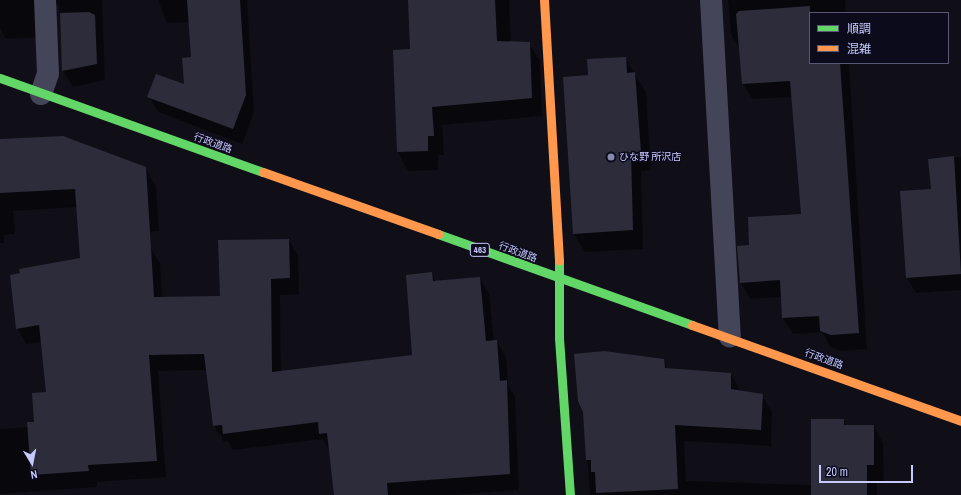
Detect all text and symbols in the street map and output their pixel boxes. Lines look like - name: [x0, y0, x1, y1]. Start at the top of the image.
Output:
- legend: [809, 12, 949, 64]
- text: 順調: [847, 21, 871, 37]
- text: 混雑: [847, 41, 871, 57]
- street label: 行政道路: [192, 131, 234, 155]
- place label: ひな野 所沢店: [619, 151, 681, 163]
- marker: ひな野 所沢店: [606, 152, 616, 162]
- street label: 行政道路: [497, 240, 539, 264]
- road number: 463: [469, 243, 491, 257]
- street label: 行政道路: [803, 347, 845, 371]
- north arrow: [12, 443, 52, 483]
- scale bar: [821, 457, 915, 483]
- text: 20 m: [826, 464, 848, 480]
- text: N: [30, 467, 39, 482]

